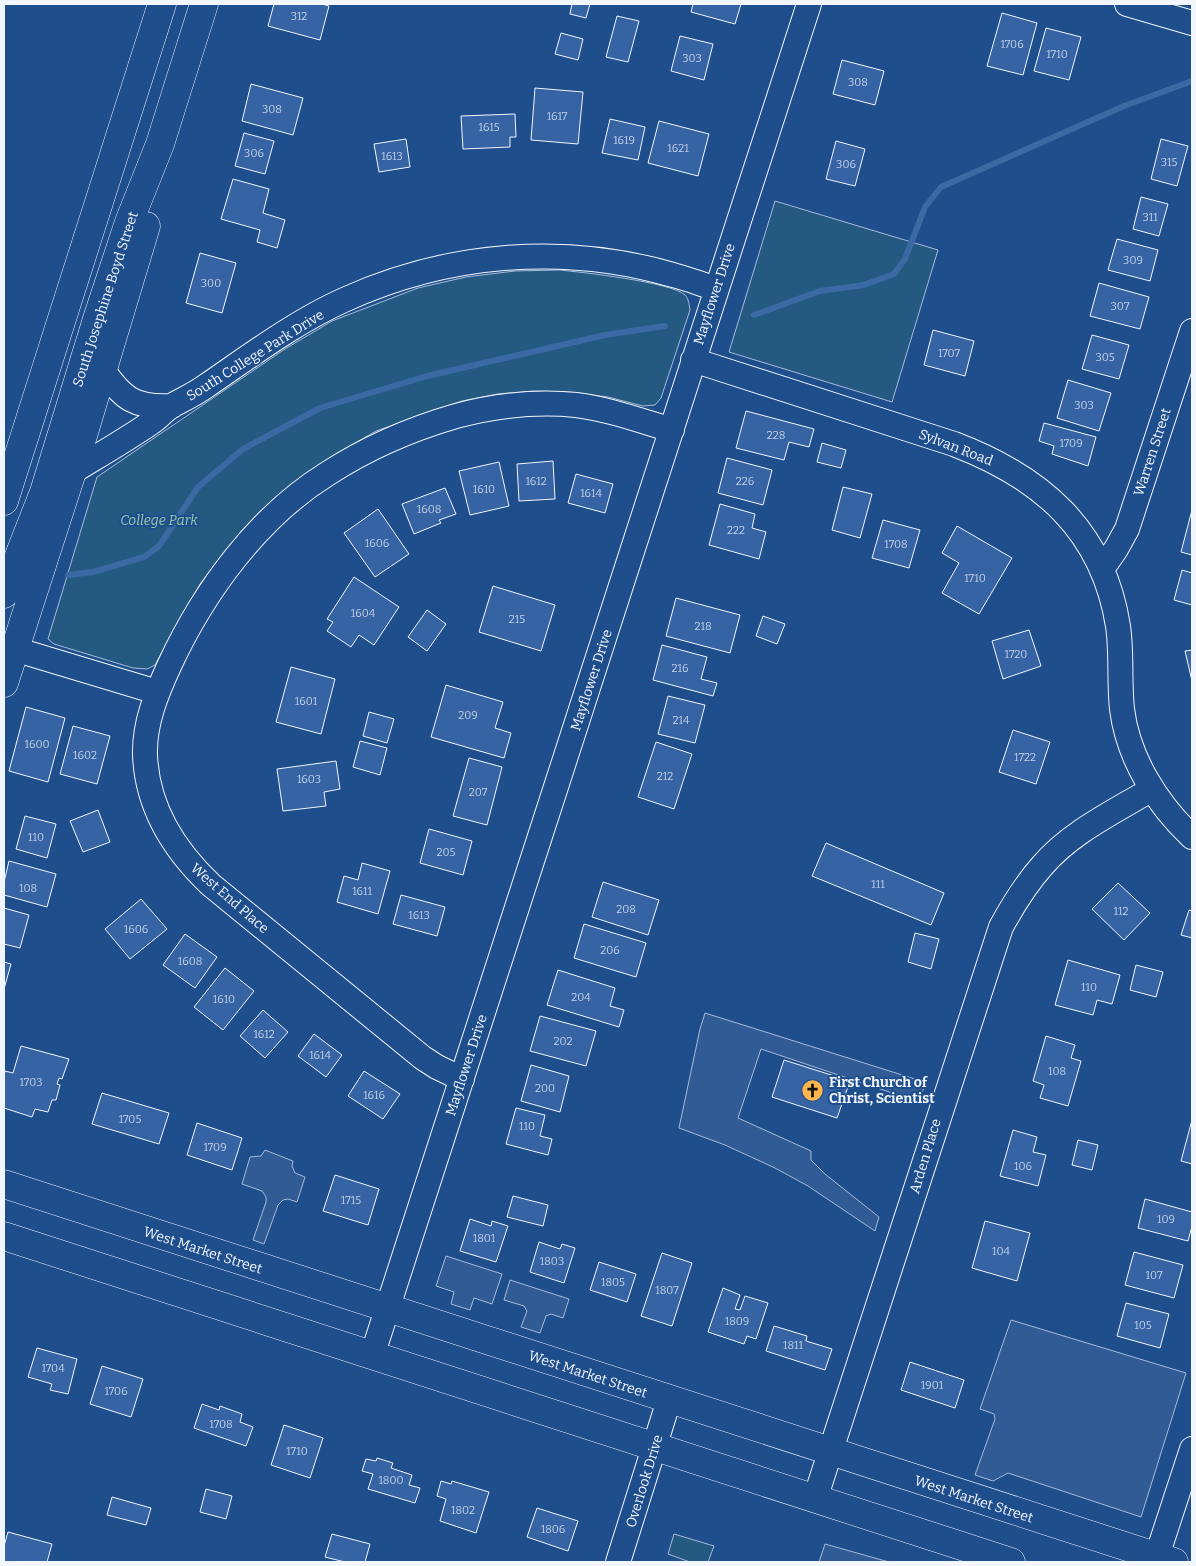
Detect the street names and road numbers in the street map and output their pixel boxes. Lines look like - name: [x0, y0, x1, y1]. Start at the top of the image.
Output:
- street label: South Josephine Boyd Street: [69, 209, 142, 389]
- street label: Mayflower Drive: [690, 241, 739, 347]
- street label: South College Park Drive: [183, 306, 327, 405]
- street label: Warren Street: [1130, 406, 1175, 498]
- street label: Sylvan Road: [916, 426, 995, 469]
- street label: Mayflower Drive: [567, 627, 616, 733]
- street label: West End Place: [187, 860, 272, 937]
- street label: Mayflower Drive: [442, 1012, 491, 1118]
- street label: Arden Place: [906, 1117, 945, 1196]
- street label: West Market Street: [141, 1223, 264, 1278]
- street label: West Market Street: [526, 1347, 649, 1402]
- street label: Overlook Drive: [622, 1433, 667, 1530]
- street label: West Market Street: [912, 1472, 1035, 1527]

